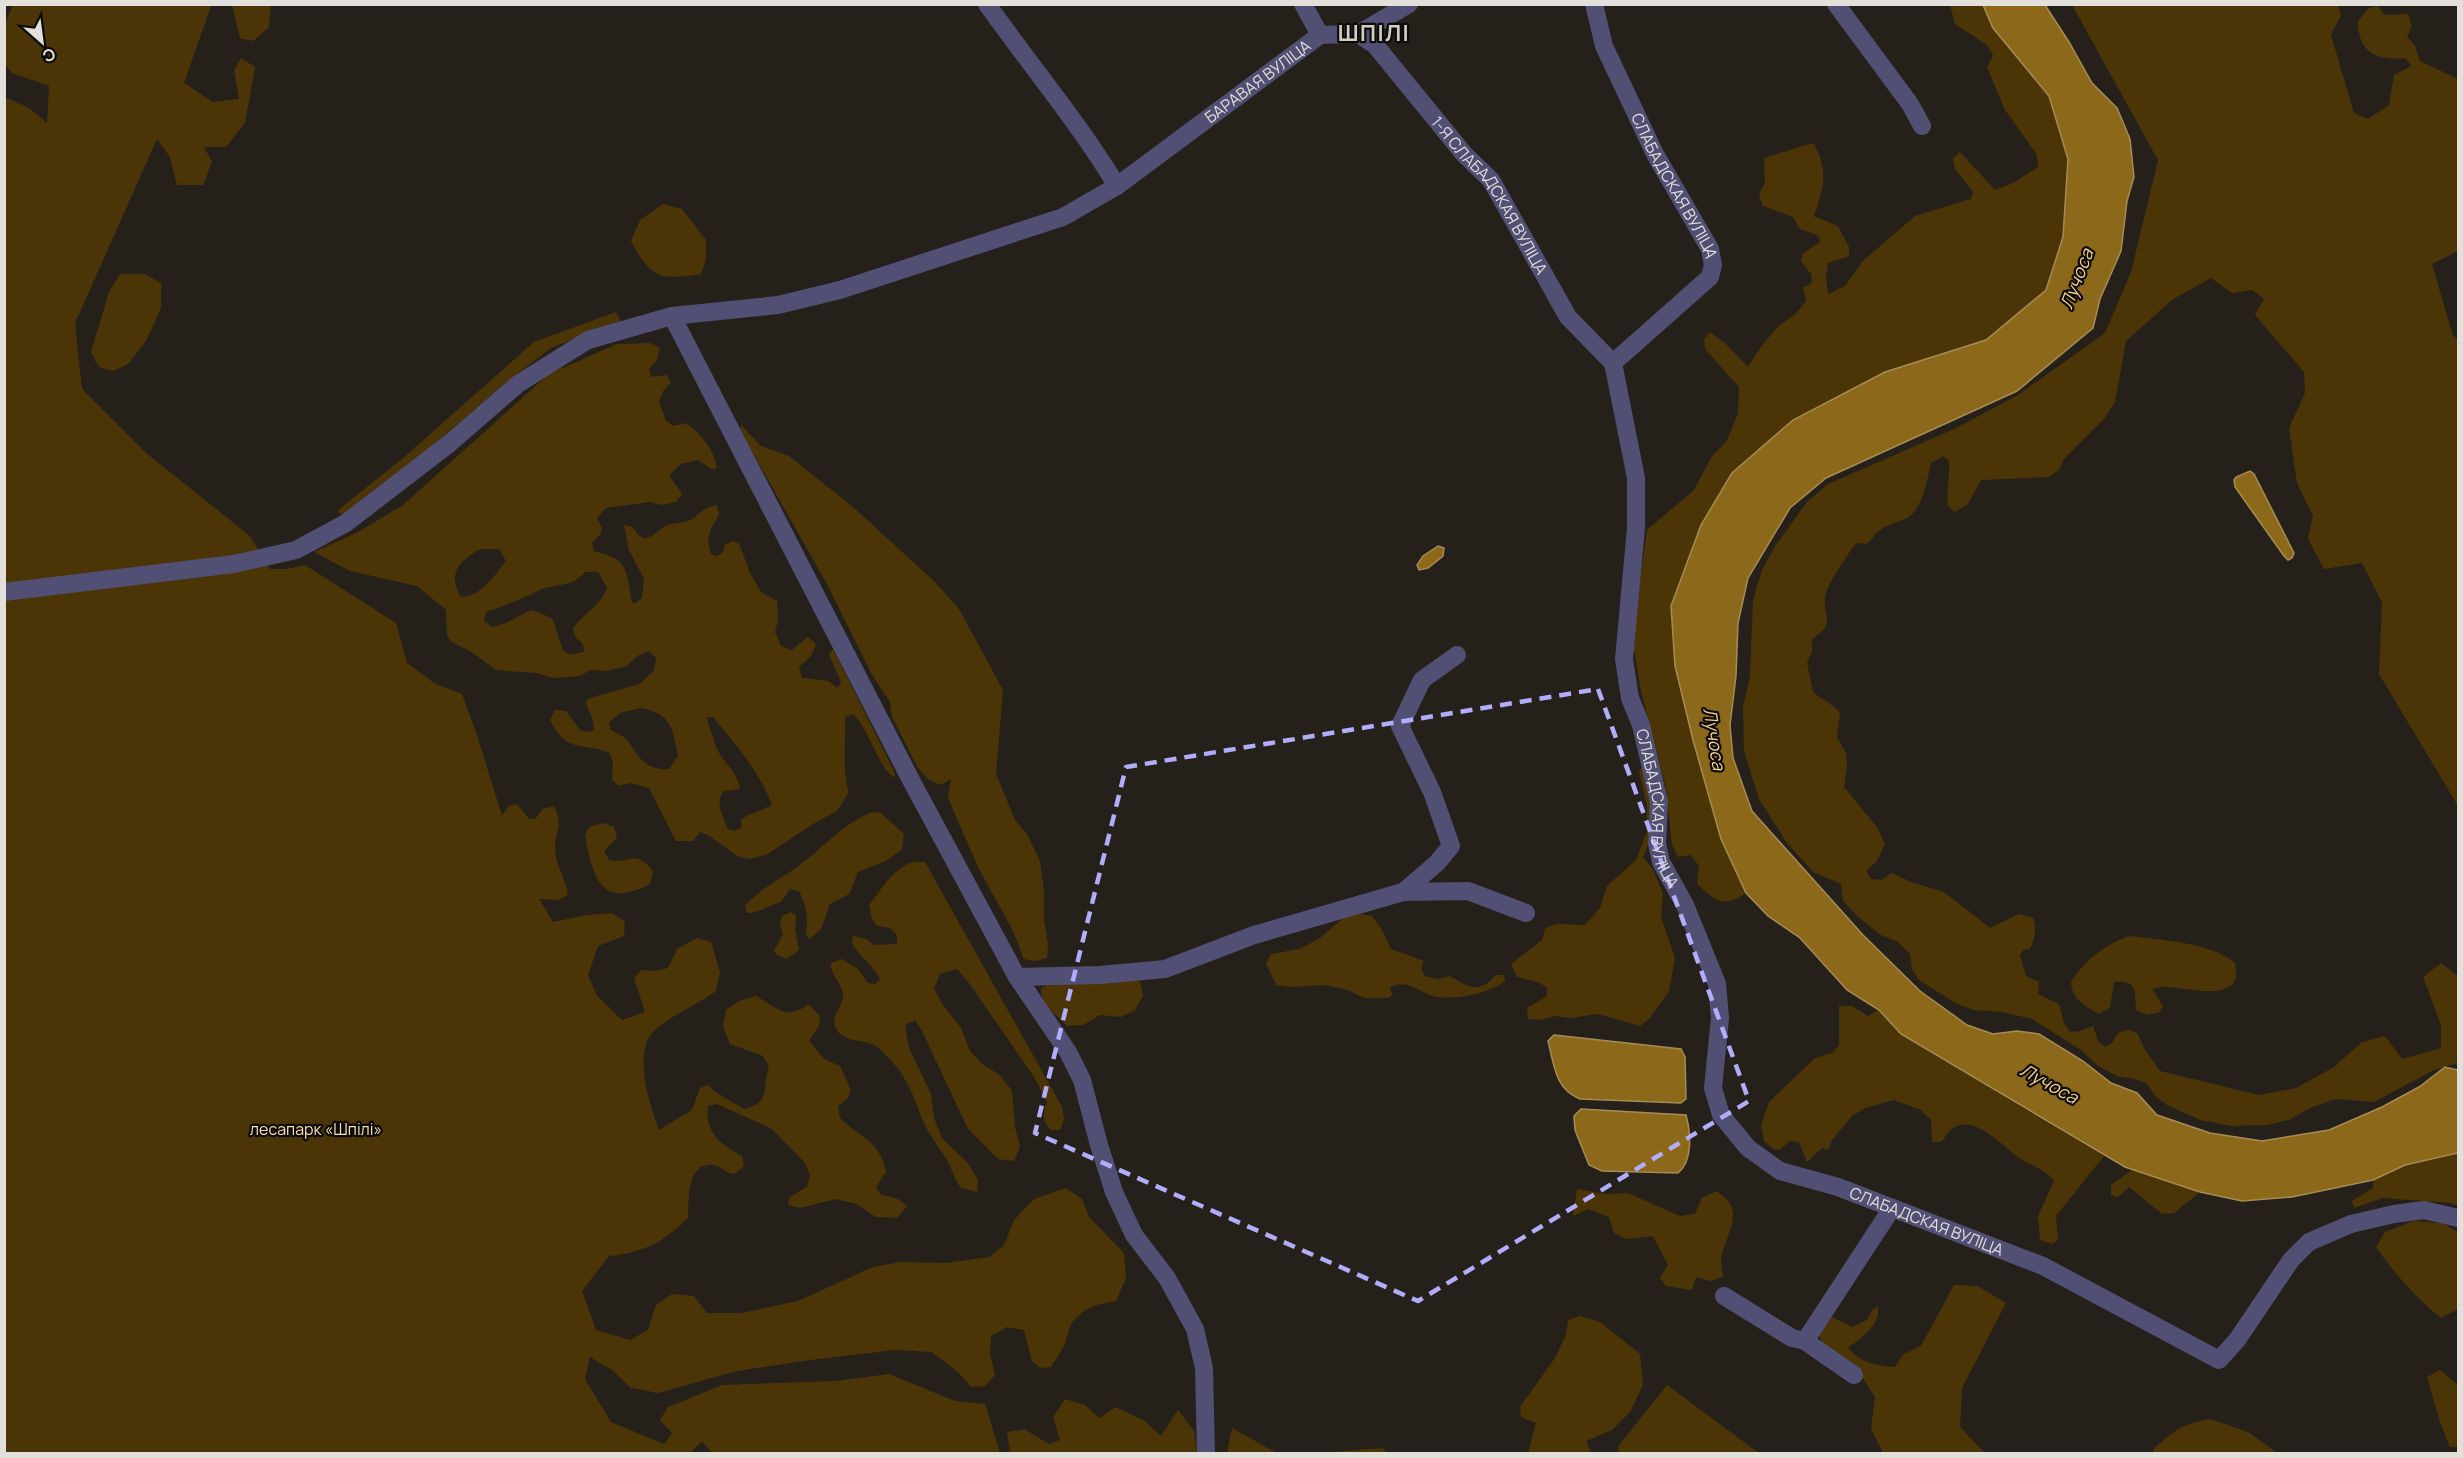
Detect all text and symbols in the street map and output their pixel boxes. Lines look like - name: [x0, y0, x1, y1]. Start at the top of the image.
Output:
- north arrow: [12, 12, 72, 72]
- district label: ШПІЛІ: [1338, 18, 1410, 48]
- street label: БАРАВАЯ ВУЛІЦА: [1200, 35, 1315, 128]
- text: С: [39, 43, 59, 68]
- street label: СЛАБАДСКАЯ ВУЛІЦА: [1626, 109, 1723, 260]
- street label: 1-Я СЛАБАДСКАЯ ВУЛІЦА: [1426, 112, 1553, 278]
- water label: Лучоса: [2054, 244, 2099, 312]
- water label: Лучоса: [1698, 706, 1732, 773]
- street label: СЛАБАДСКАЯ ВУЛІЦА: [1631, 727, 1684, 892]
- water label: Лучоса: [2016, 1057, 2083, 1109]
- park label: лесапарк «Шпілі»: [250, 1118, 382, 1140]
- street label: СЛАБАДСКАЯ ВУЛІЦА: [1846, 1181, 2007, 1261]

